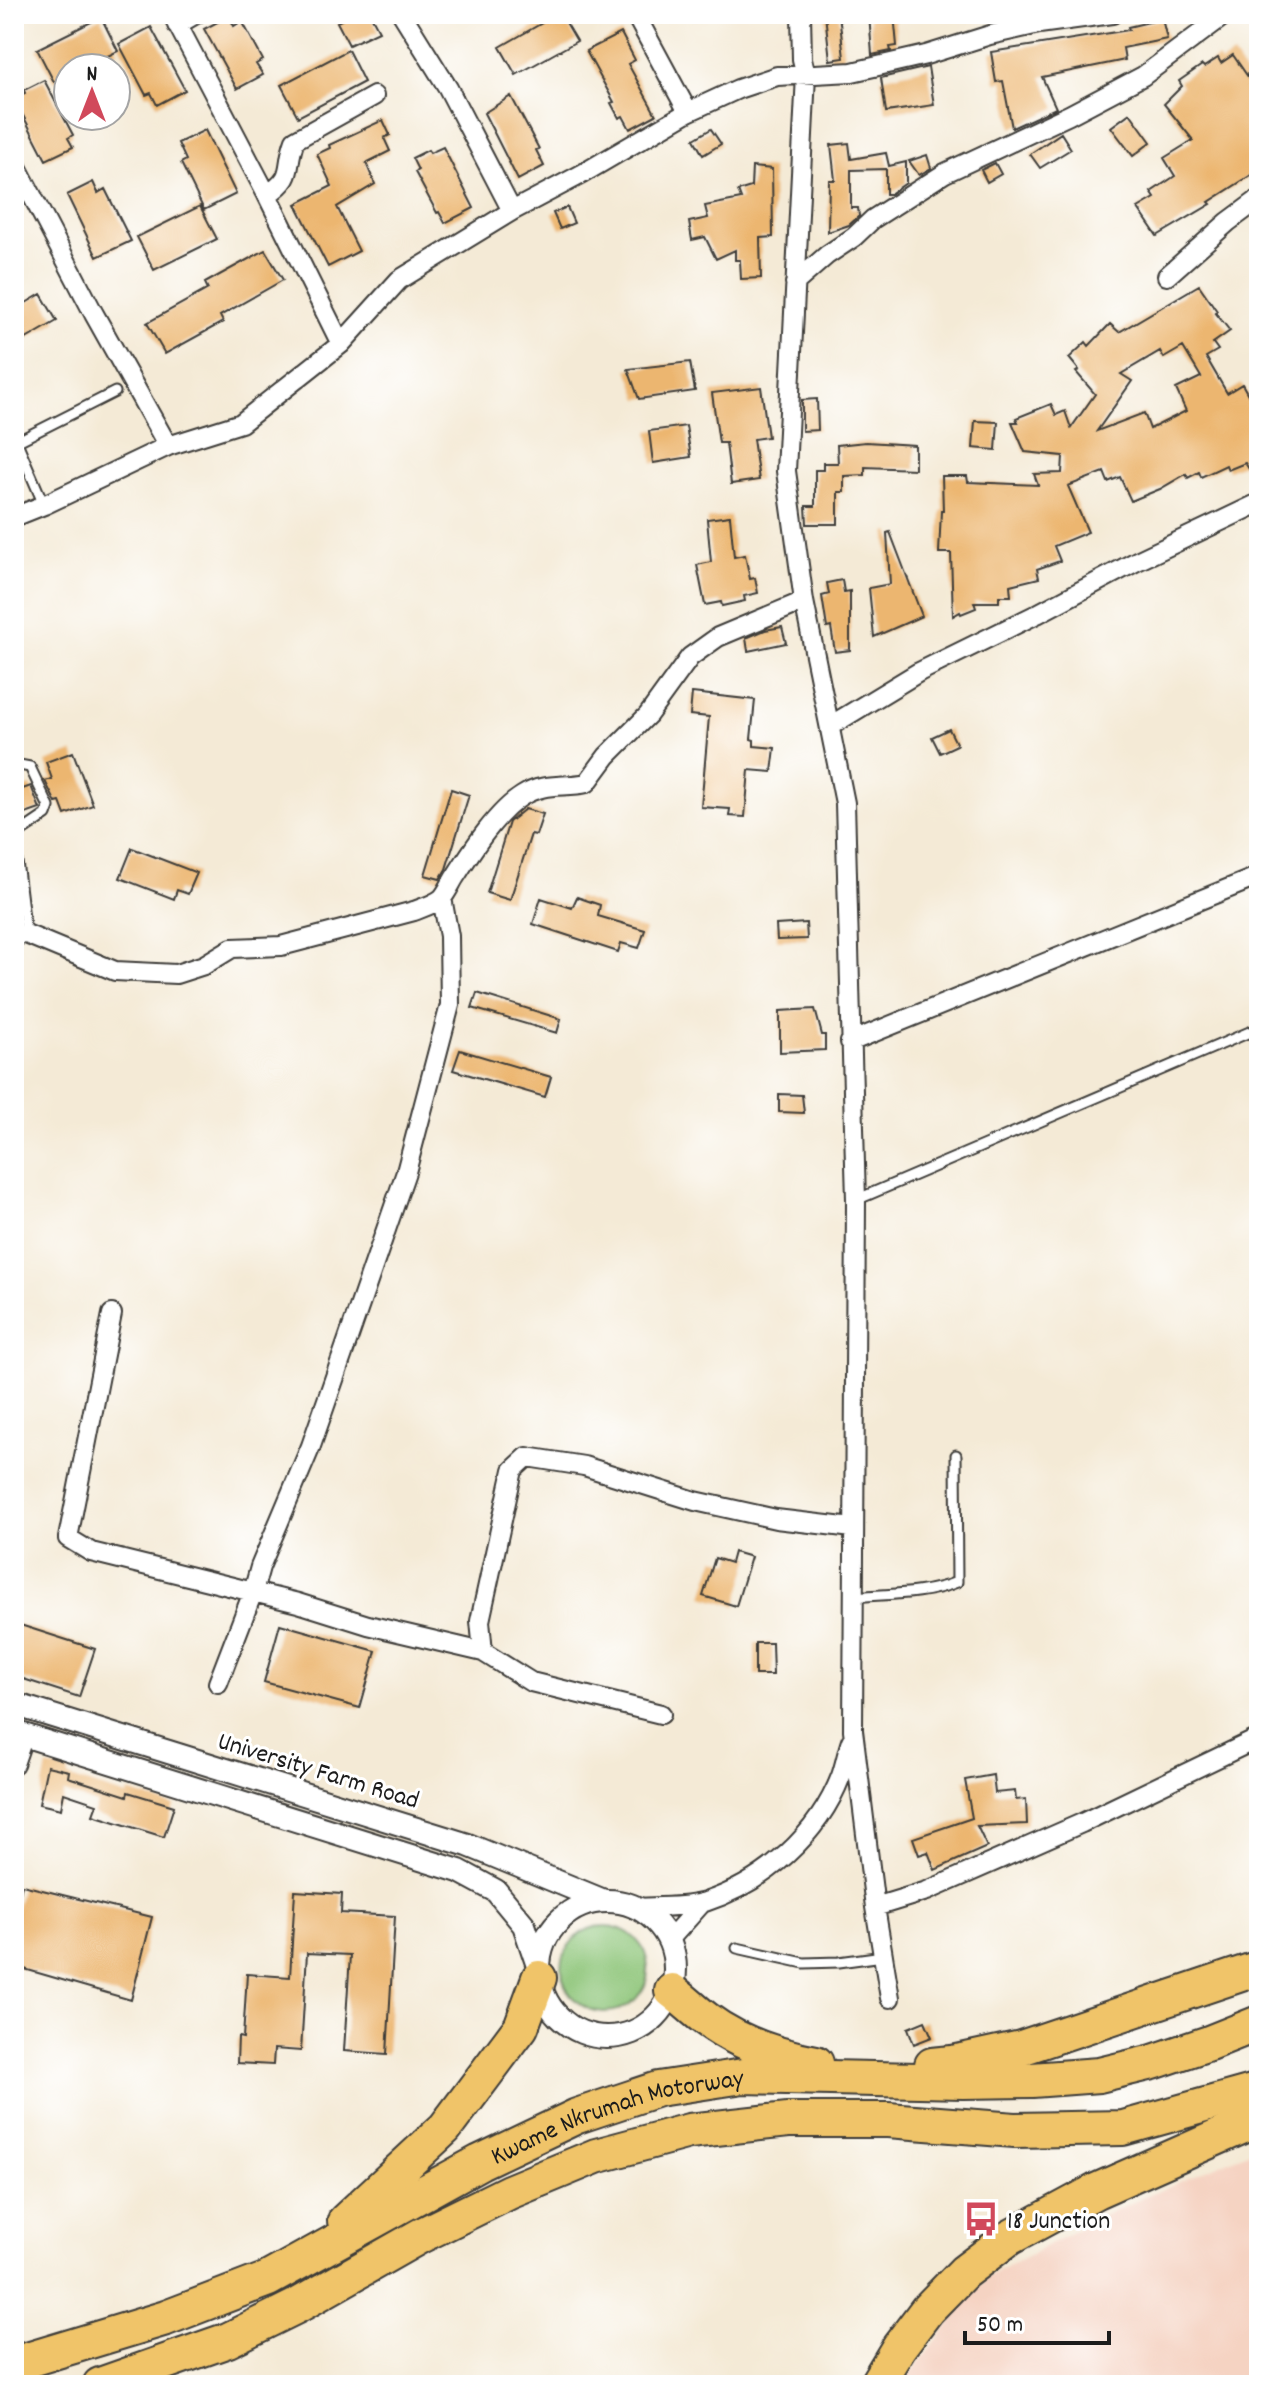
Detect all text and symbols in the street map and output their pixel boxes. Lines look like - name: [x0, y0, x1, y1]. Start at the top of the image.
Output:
- north arrow: [52, 52, 132, 132]
- text: N: [87, 60, 98, 91]
- street label: University Farm Road: [213, 1724, 423, 1821]
- street label: Kwame Nkrumah Motorway: [485, 2061, 747, 2176]
- bus stop icon: 18 Junction: [962, 2200, 1000, 2238]
- place label: 18 Junction: [1007, 2204, 1110, 2241]
- scale bar: [965, 2295, 1109, 2345]
- text: 50 m: [977, 2309, 1023, 2343]

